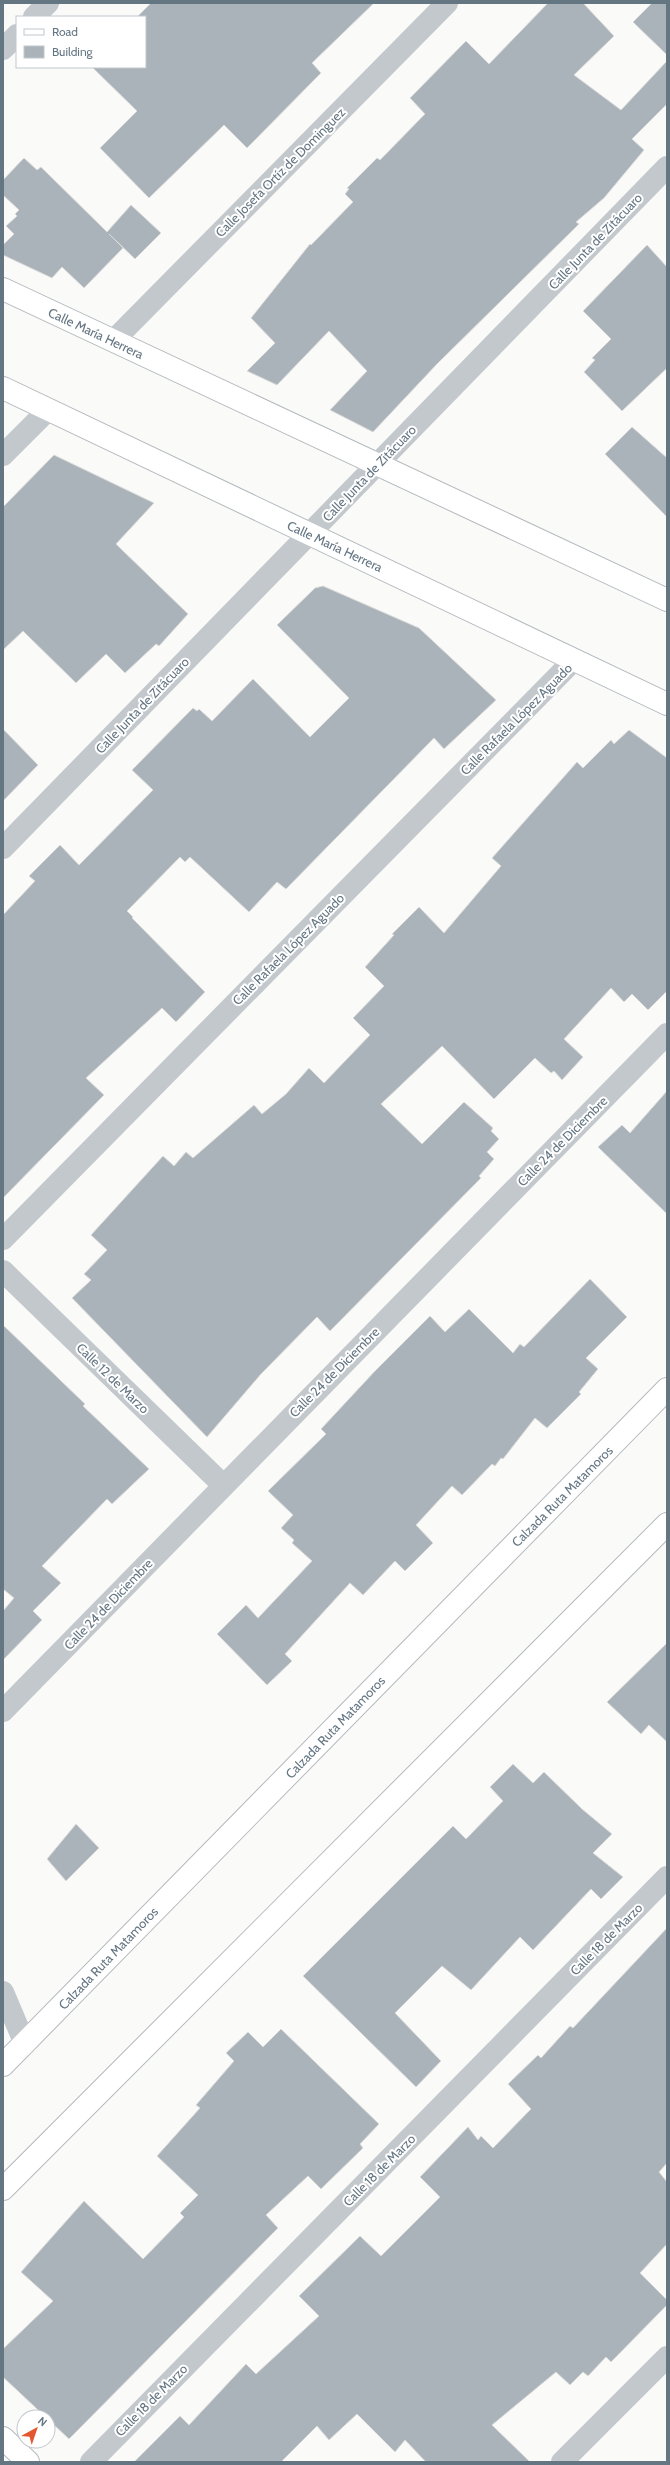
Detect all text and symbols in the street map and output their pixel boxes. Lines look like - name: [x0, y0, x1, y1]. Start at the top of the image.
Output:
- legend: [16, 16, 146, 68]
- text: Road: [52, 24, 78, 39]
- text: Building: [52, 44, 94, 59]
- street label: Calle Josefa Ortíz de Dominguez: [212, 104, 348, 240]
- street label: Calle Junta de Zitácuaro: [545, 189, 645, 293]
- street label: Calle María Herrera: [46, 304, 147, 362]
- street label: Calle Junta de Zitácuaro: [319, 421, 419, 525]
- street label: Calle María Herrera: [285, 517, 386, 575]
- street label: Calle Junta de Zitácuaro: [92, 653, 192, 757]
- street label: Calle Rafaela López Aguado: [457, 660, 575, 778]
- street label: Calle Rafaela López Aguado: [229, 890, 347, 1008]
- street label: Calle 24 de Diciembre: [514, 1092, 611, 1189]
- street label: Calle 24 de Diciembre: [286, 1323, 383, 1420]
- street label: Calle 12 de Marzo: [73, 1339, 153, 1417]
- street label: Calzada Ruta Matamoros: [508, 1442, 616, 1550]
- street label: Calle 24 de Diciembre: [60, 1555, 156, 1653]
- street label: Calzada Ruta Matamoros: [282, 1672, 389, 1782]
- street label: Calle 18 de Marzo: [567, 1900, 645, 1978]
- street label: Calzada Ruta Matamoros: [55, 1903, 162, 2013]
- street label: Calle 18 de Marzo: [340, 2131, 418, 2209]
- street label: Calle 18 de Marzo: [112, 2361, 190, 2439]
- north arrow: [16, 2409, 56, 2449]
- text: N: [35, 2413, 50, 2429]

